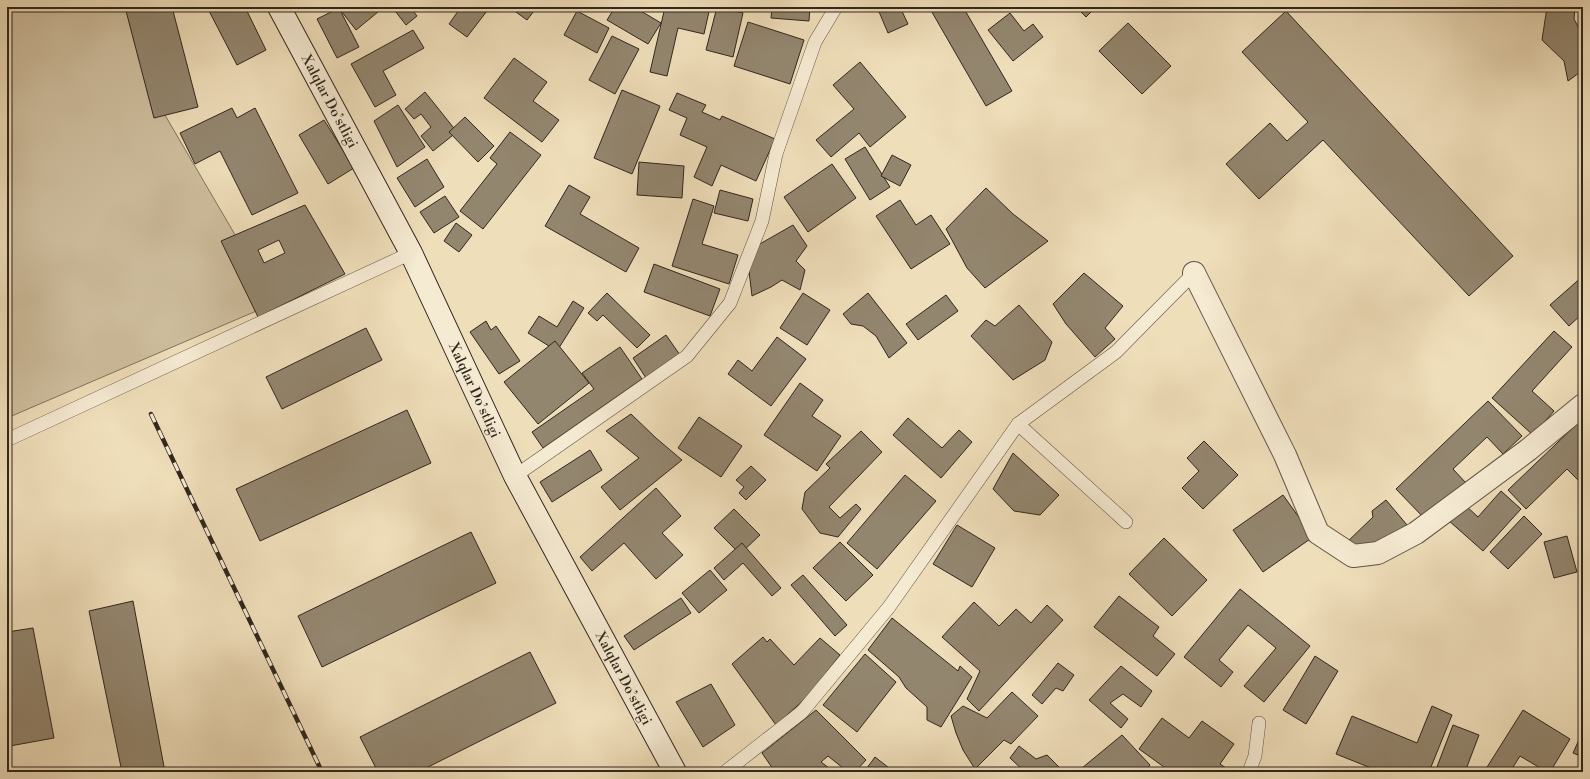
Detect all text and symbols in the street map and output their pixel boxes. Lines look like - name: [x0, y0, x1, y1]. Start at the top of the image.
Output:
- street label: Xalqlar Do’stligi: [296, 51, 361, 152]
- street label: Xalqlar Do’stligi: [444, 339, 504, 441]
- street label: Xalqlar Do’stligi: [590, 628, 655, 729]

